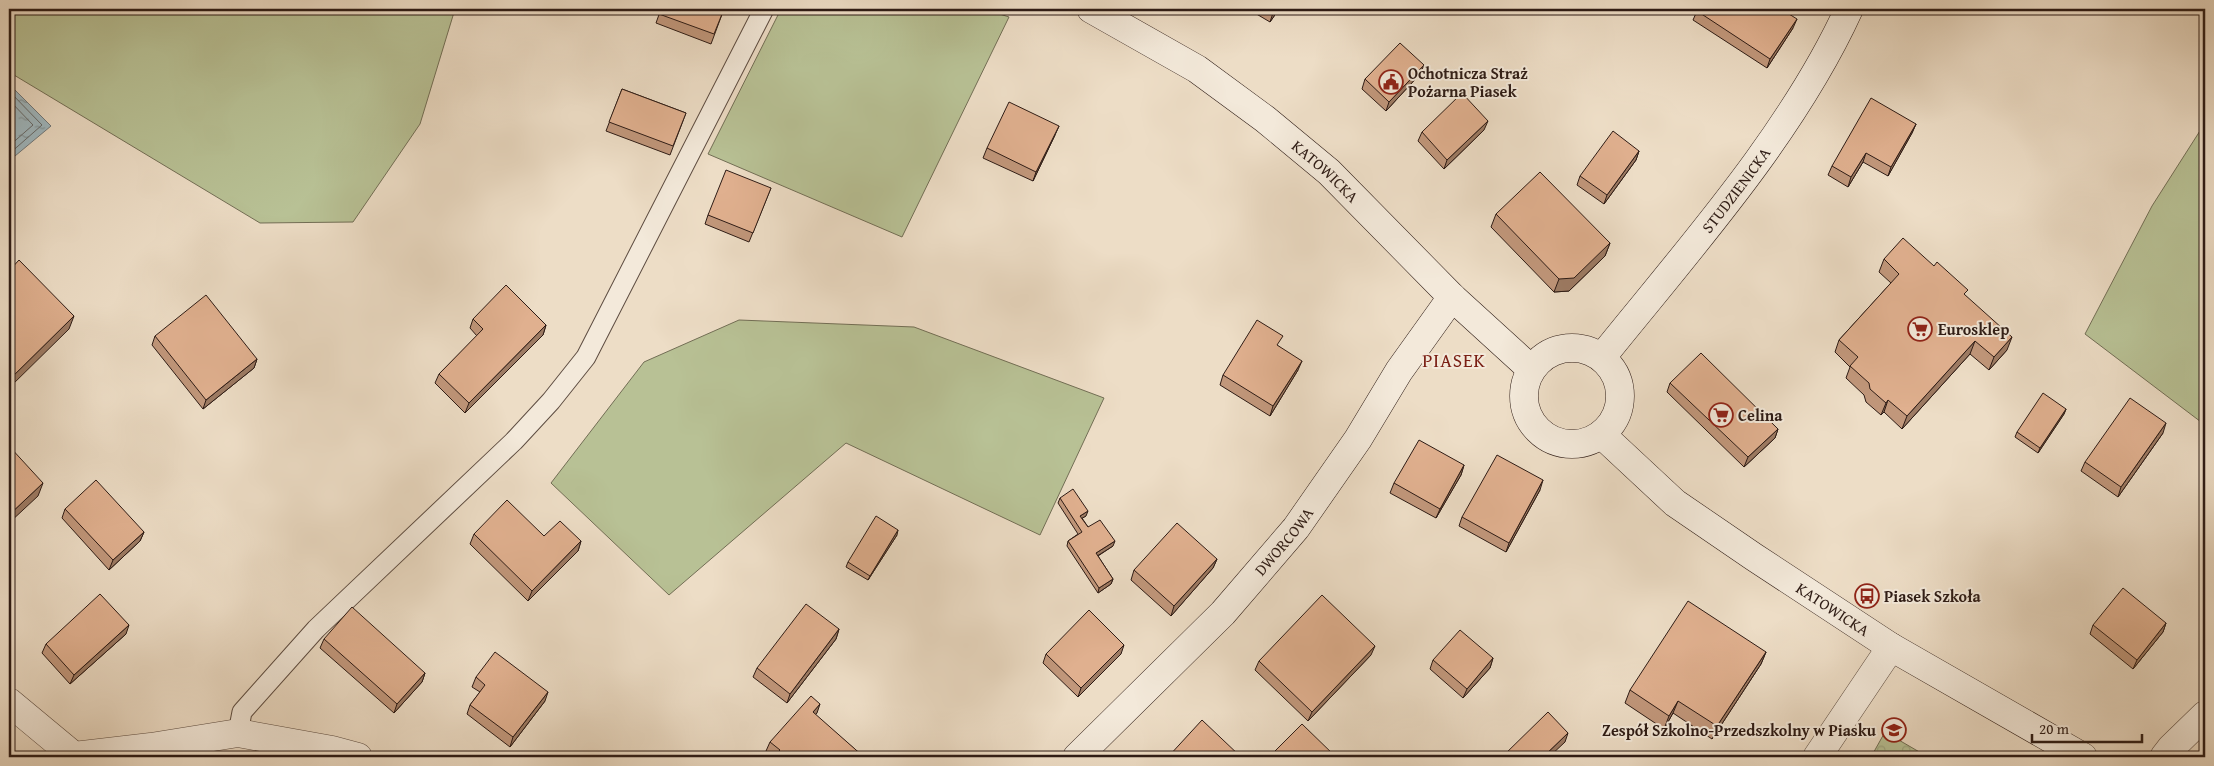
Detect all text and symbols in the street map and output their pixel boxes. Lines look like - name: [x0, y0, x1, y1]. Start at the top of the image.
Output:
- place label: Ochotnicza Straż Pożarna Piasek: [1408, 61, 1528, 103]
- public building icon: Ochotnicza Straż Pożarna Piasek: [1378, 69, 1404, 95]
- street label: KATOWICKA: [1287, 134, 1365, 208]
- street label: STUDZIENICKA: [1695, 142, 1776, 238]
- supermarket icon: Eurosklep: [1907, 316, 1933, 342]
- place label: Eurosklep: [1938, 317, 2009, 341]
- district label: PIASEK: [1422, 346, 1486, 374]
- supermarket icon: Celina: [1708, 402, 1734, 428]
- place label: Celina: [1738, 403, 1783, 427]
- street label: DWORCOWA: [1248, 502, 1319, 581]
- street label: KATOWICKA: [1792, 576, 1875, 642]
- bus stop icon: Piasek Szkoła: [1854, 583, 1880, 609]
- place label: Piasek Szkoła: [1884, 584, 1981, 608]
- scale bar: [2032, 711, 2142, 743]
- school or university icon: Zespół Szkolno-Przedszkolny w Piasku: [1881, 717, 1907, 743]
- place label: Zespół Szkolno-Przedszkolny w Piasku: [1602, 718, 1877, 742]
- text: 20 m: [2039, 718, 2070, 739]

